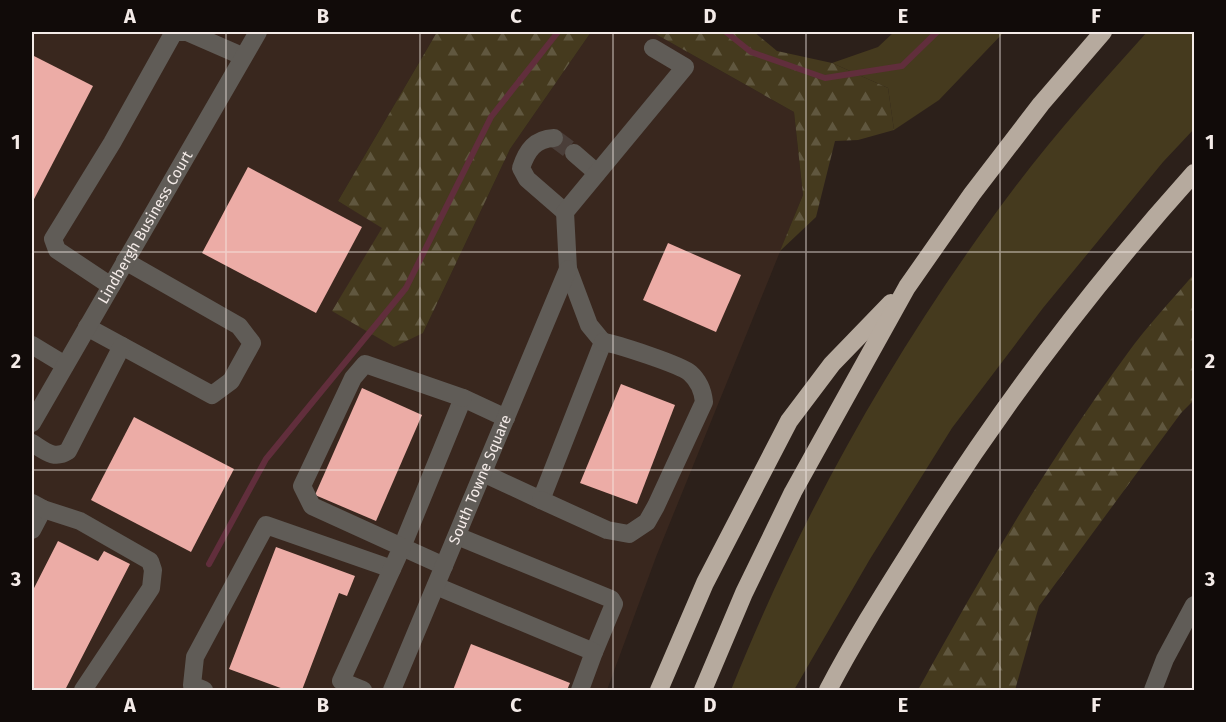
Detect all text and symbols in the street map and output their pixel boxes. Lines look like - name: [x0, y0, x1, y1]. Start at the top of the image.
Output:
- text: A: [123, 4, 137, 28]
- text: B: [317, 4, 329, 28]
- text: C: [510, 4, 522, 28]
- text: D: [703, 4, 717, 28]
- text: E: [898, 4, 908, 28]
- text: F: [1091, 4, 1101, 28]
- text: 1: [11, 130, 21, 154]
- text: 1: [1205, 130, 1215, 154]
- street label: Lindbergh Business Court: [94, 147, 197, 307]
- text: 2: [11, 349, 21, 373]
- text: 2: [1205, 349, 1215, 373]
- street label: South Towne Square: [445, 412, 515, 547]
- text: 3: [10, 567, 21, 591]
- text: 3: [1204, 567, 1215, 591]
- text: A: [123, 693, 137, 717]
- text: B: [317, 693, 329, 717]
- text: C: [510, 693, 522, 717]
- text: D: [703, 693, 717, 717]
- text: E: [898, 693, 908, 717]
- text: F: [1091, 693, 1101, 717]

